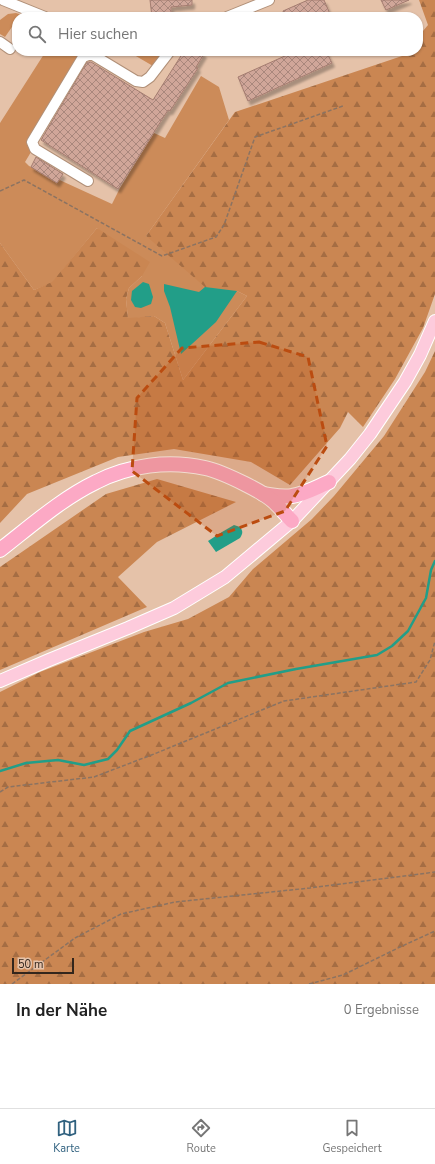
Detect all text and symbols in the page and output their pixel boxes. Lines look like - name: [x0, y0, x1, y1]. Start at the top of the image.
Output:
- search box: [12, 12, 423, 56]
- icon: search: [26, 23, 48, 45]
- text: Hier suchen: [58, 24, 138, 44]
- scale bar: [12, 956, 74, 975]
- text: 50 m: [18, 957, 43, 972]
- text: In der Nähe: [16, 999, 107, 1022]
- text: 0 Ergebnisse: [344, 1001, 419, 1019]
- tab: Karte: [53, 1117, 80, 1156]
- tab: Route: [187, 1117, 216, 1156]
- tab: Gespeichert: [322, 1117, 382, 1156]

